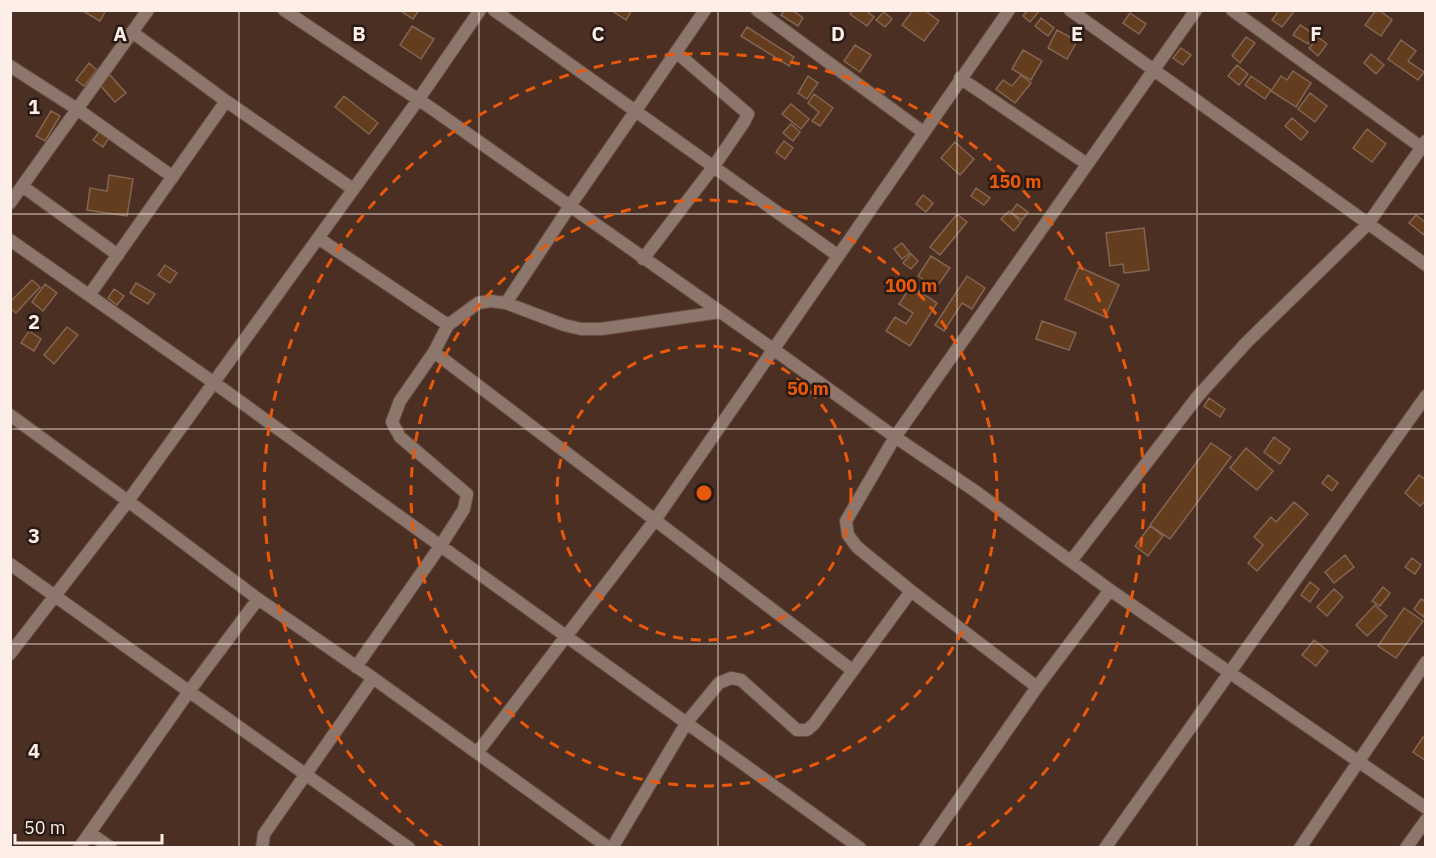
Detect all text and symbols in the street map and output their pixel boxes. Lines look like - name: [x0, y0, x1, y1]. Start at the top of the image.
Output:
- text: A: [113, 20, 127, 47]
- text: B: [352, 20, 366, 47]
- text: C: [591, 20, 605, 47]
- text: D: [831, 20, 845, 47]
- text: E: [1071, 20, 1083, 47]
- text: F: [1310, 20, 1322, 47]
- text: 1: [28, 93, 40, 120]
- text: 150 m: [989, 170, 1041, 193]
- text: 100 m: [885, 274, 937, 297]
- text: 2: [28, 308, 40, 335]
- text: 50 m: [787, 377, 829, 400]
- centre of rings: [694, 483, 714, 503]
- text: 3: [28, 522, 40, 549]
- text: 4: [28, 737, 40, 764]
- scale bar: [15, 807, 162, 845]
- text: 50 m: [24, 816, 66, 839]

